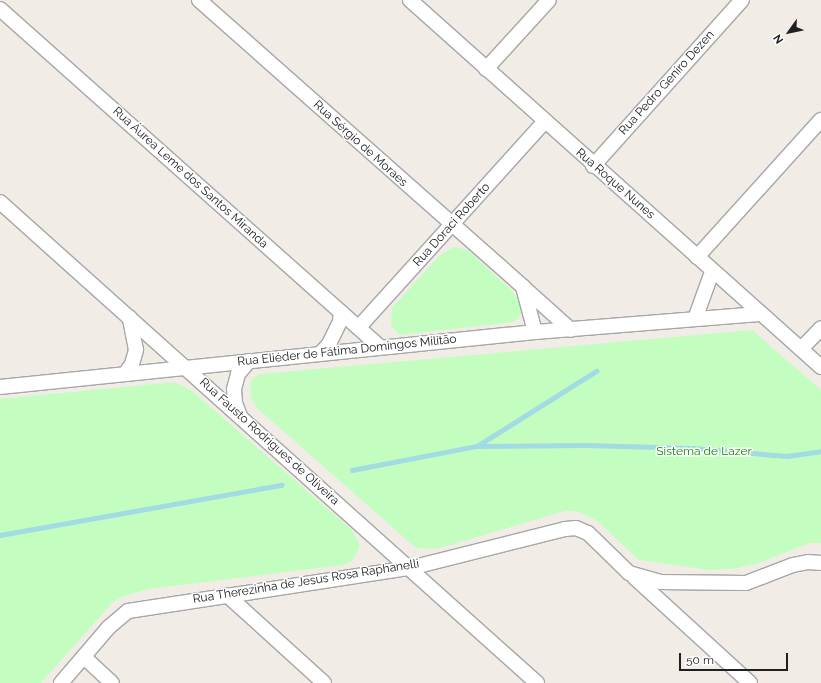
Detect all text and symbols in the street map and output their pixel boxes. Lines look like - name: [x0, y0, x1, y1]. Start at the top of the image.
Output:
- north arrow: [769, 12, 809, 52]
- street label: Rua Pedro Geniro Dezen: [616, 28, 718, 138]
- text: N: [771, 32, 786, 46]
- street label: Rua Sérgio de Moraes: [310, 98, 410, 190]
- street label: Rua Áurea Leme dos Santos Miranda: [109, 104, 271, 252]
- street label: Rua Roque Nunes: [572, 146, 658, 222]
- street label: Rua Doraci Roberto: [411, 180, 493, 270]
- street label: Rua Eliéder de Fátima Domingos Militão: [237, 332, 457, 370]
- street label: Rua Fausto Rodrigues de Oliveira: [196, 375, 342, 509]
- park label: Sistema de Lazer: [656, 445, 752, 459]
- street label: Rua Therezinha de Jesus Rosa Raphanelli: [192, 557, 420, 607]
- scale bar: [681, 645, 790, 671]
- text: 50 m: [686, 653, 714, 667]

